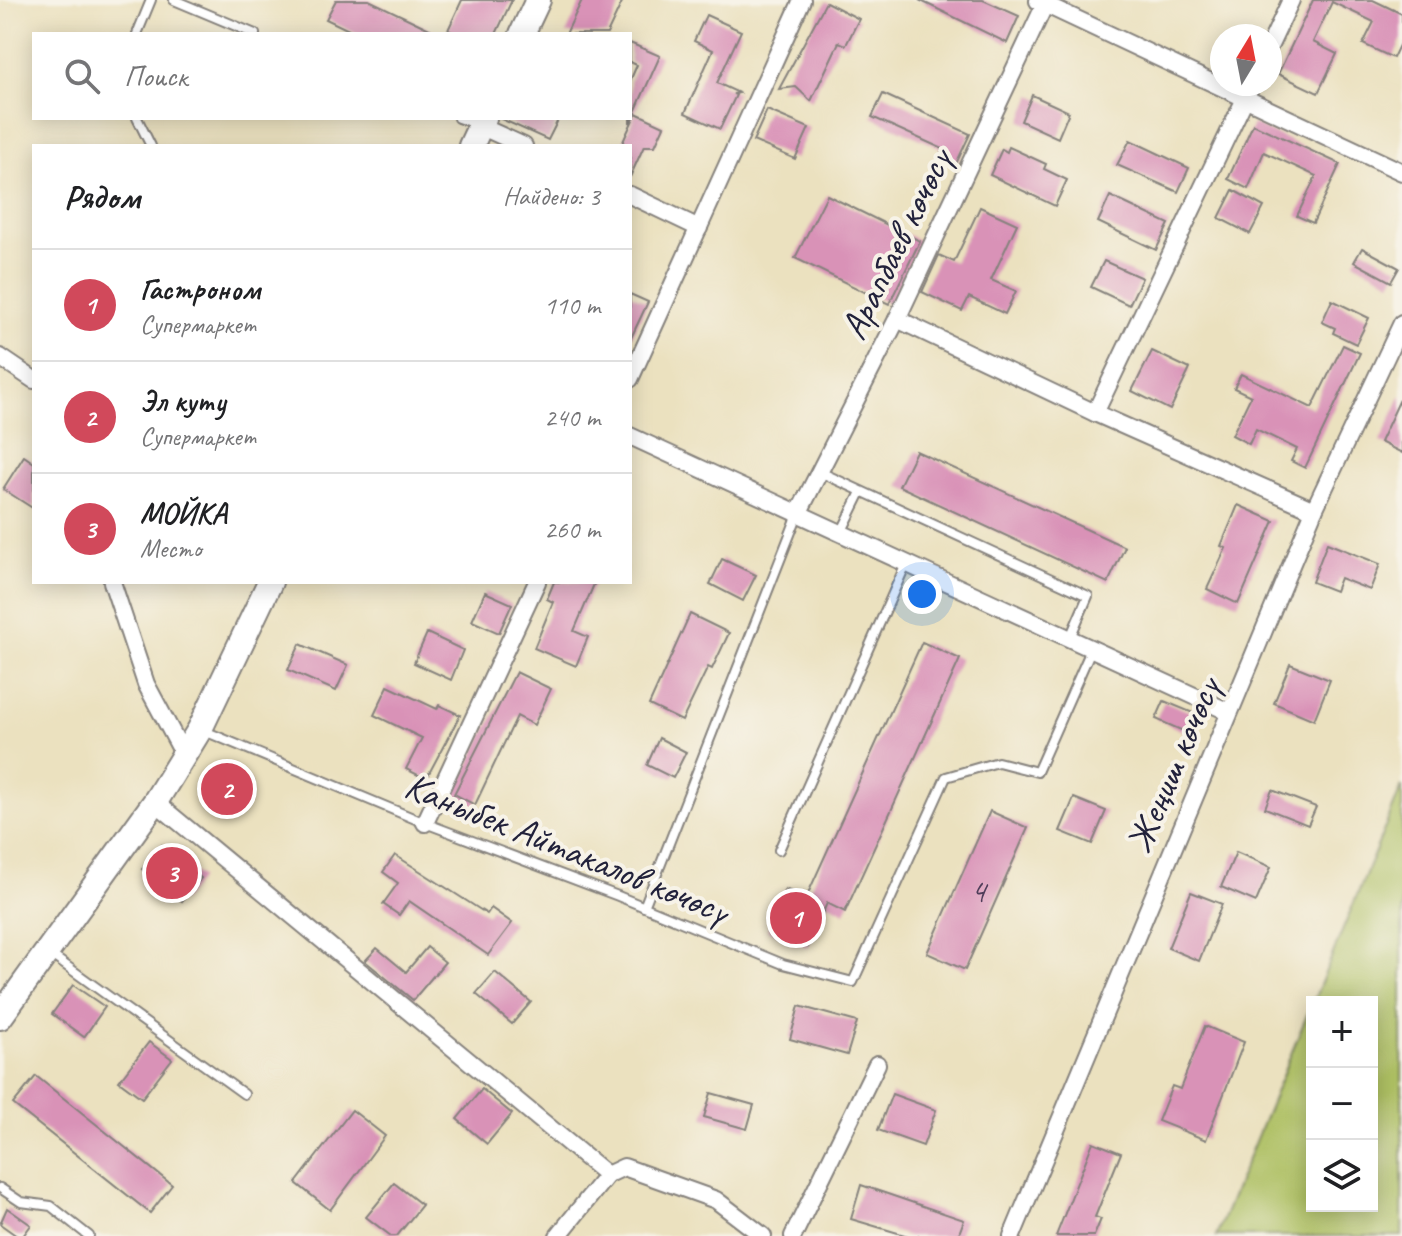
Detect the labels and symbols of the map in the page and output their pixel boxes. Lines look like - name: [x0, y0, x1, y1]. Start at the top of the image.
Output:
- north arrow: [1210, 24, 1282, 96]
- street label: Арапбаев көчөсү: [830, 139, 964, 347]
- your location: [902, 574, 942, 614]
- street label: Жеңиш көчөсү: [1115, 668, 1232, 860]
- pin: 2: [201, 759, 253, 819]
- street label: Каныбек Айтакалов көчөсү: [398, 762, 738, 935]
- pin: 3: [146, 843, 198, 903]
- house number: 4: [970, 869, 989, 912]
- pin: 1: [770, 888, 822, 948]

